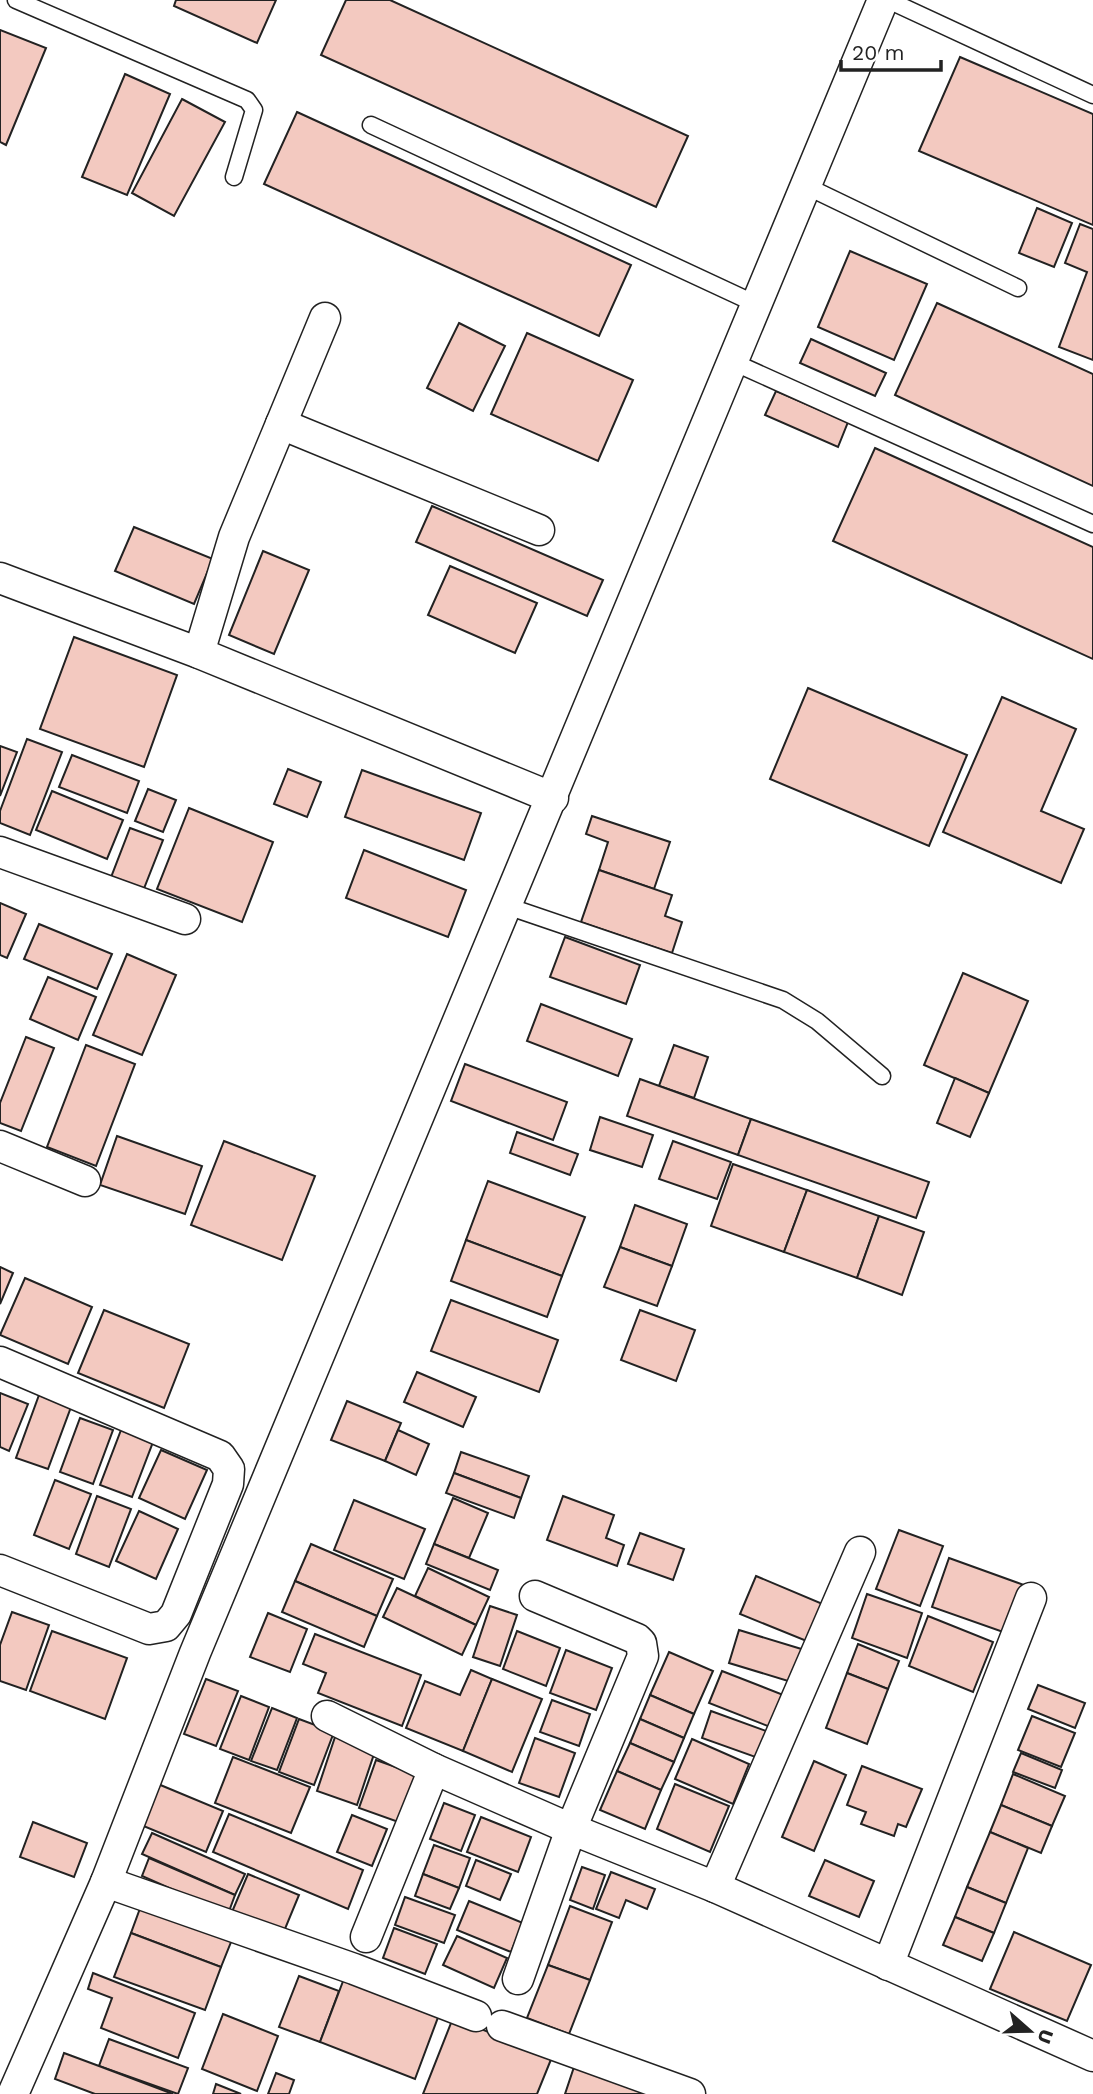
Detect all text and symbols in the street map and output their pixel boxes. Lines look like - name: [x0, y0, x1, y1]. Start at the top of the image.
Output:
- scale bar: [841, 28, 941, 72]
- text: 20 m: [852, 40, 904, 65]
- north arrow: [995, 1996, 1065, 2066]
- text: U: [1032, 2026, 1059, 2047]

